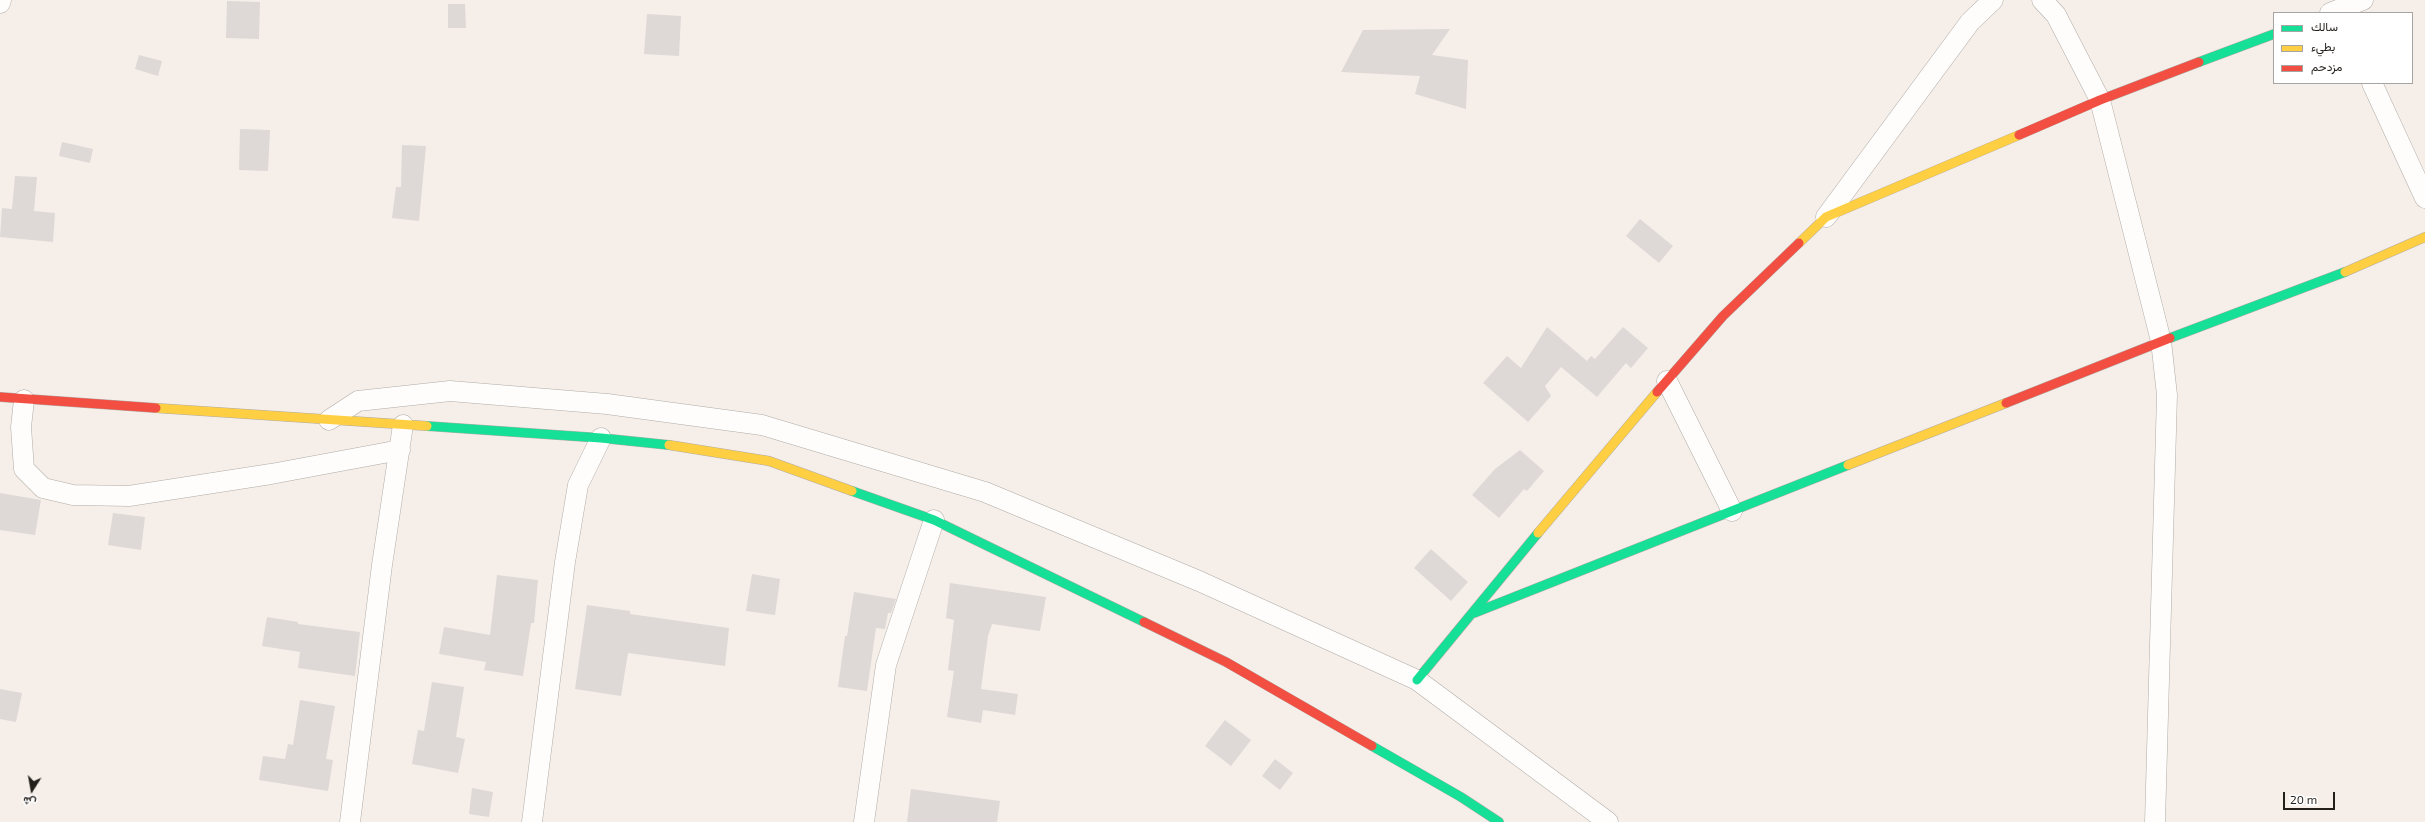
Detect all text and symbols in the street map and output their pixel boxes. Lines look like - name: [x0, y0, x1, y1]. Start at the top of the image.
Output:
- legend: [2273, 12, 2413, 84]
- text: سالك: [2311, 19, 2338, 33]
- text: بطيء: [2311, 39, 2335, 53]
- text: مزدحم: [2311, 59, 2342, 73]
- north arrow: [12, 770, 52, 810]
- scale bar: [2285, 784, 2337, 810]
- text: 20 m: [2290, 792, 2317, 806]
- text: ش: [22, 795, 37, 810]

